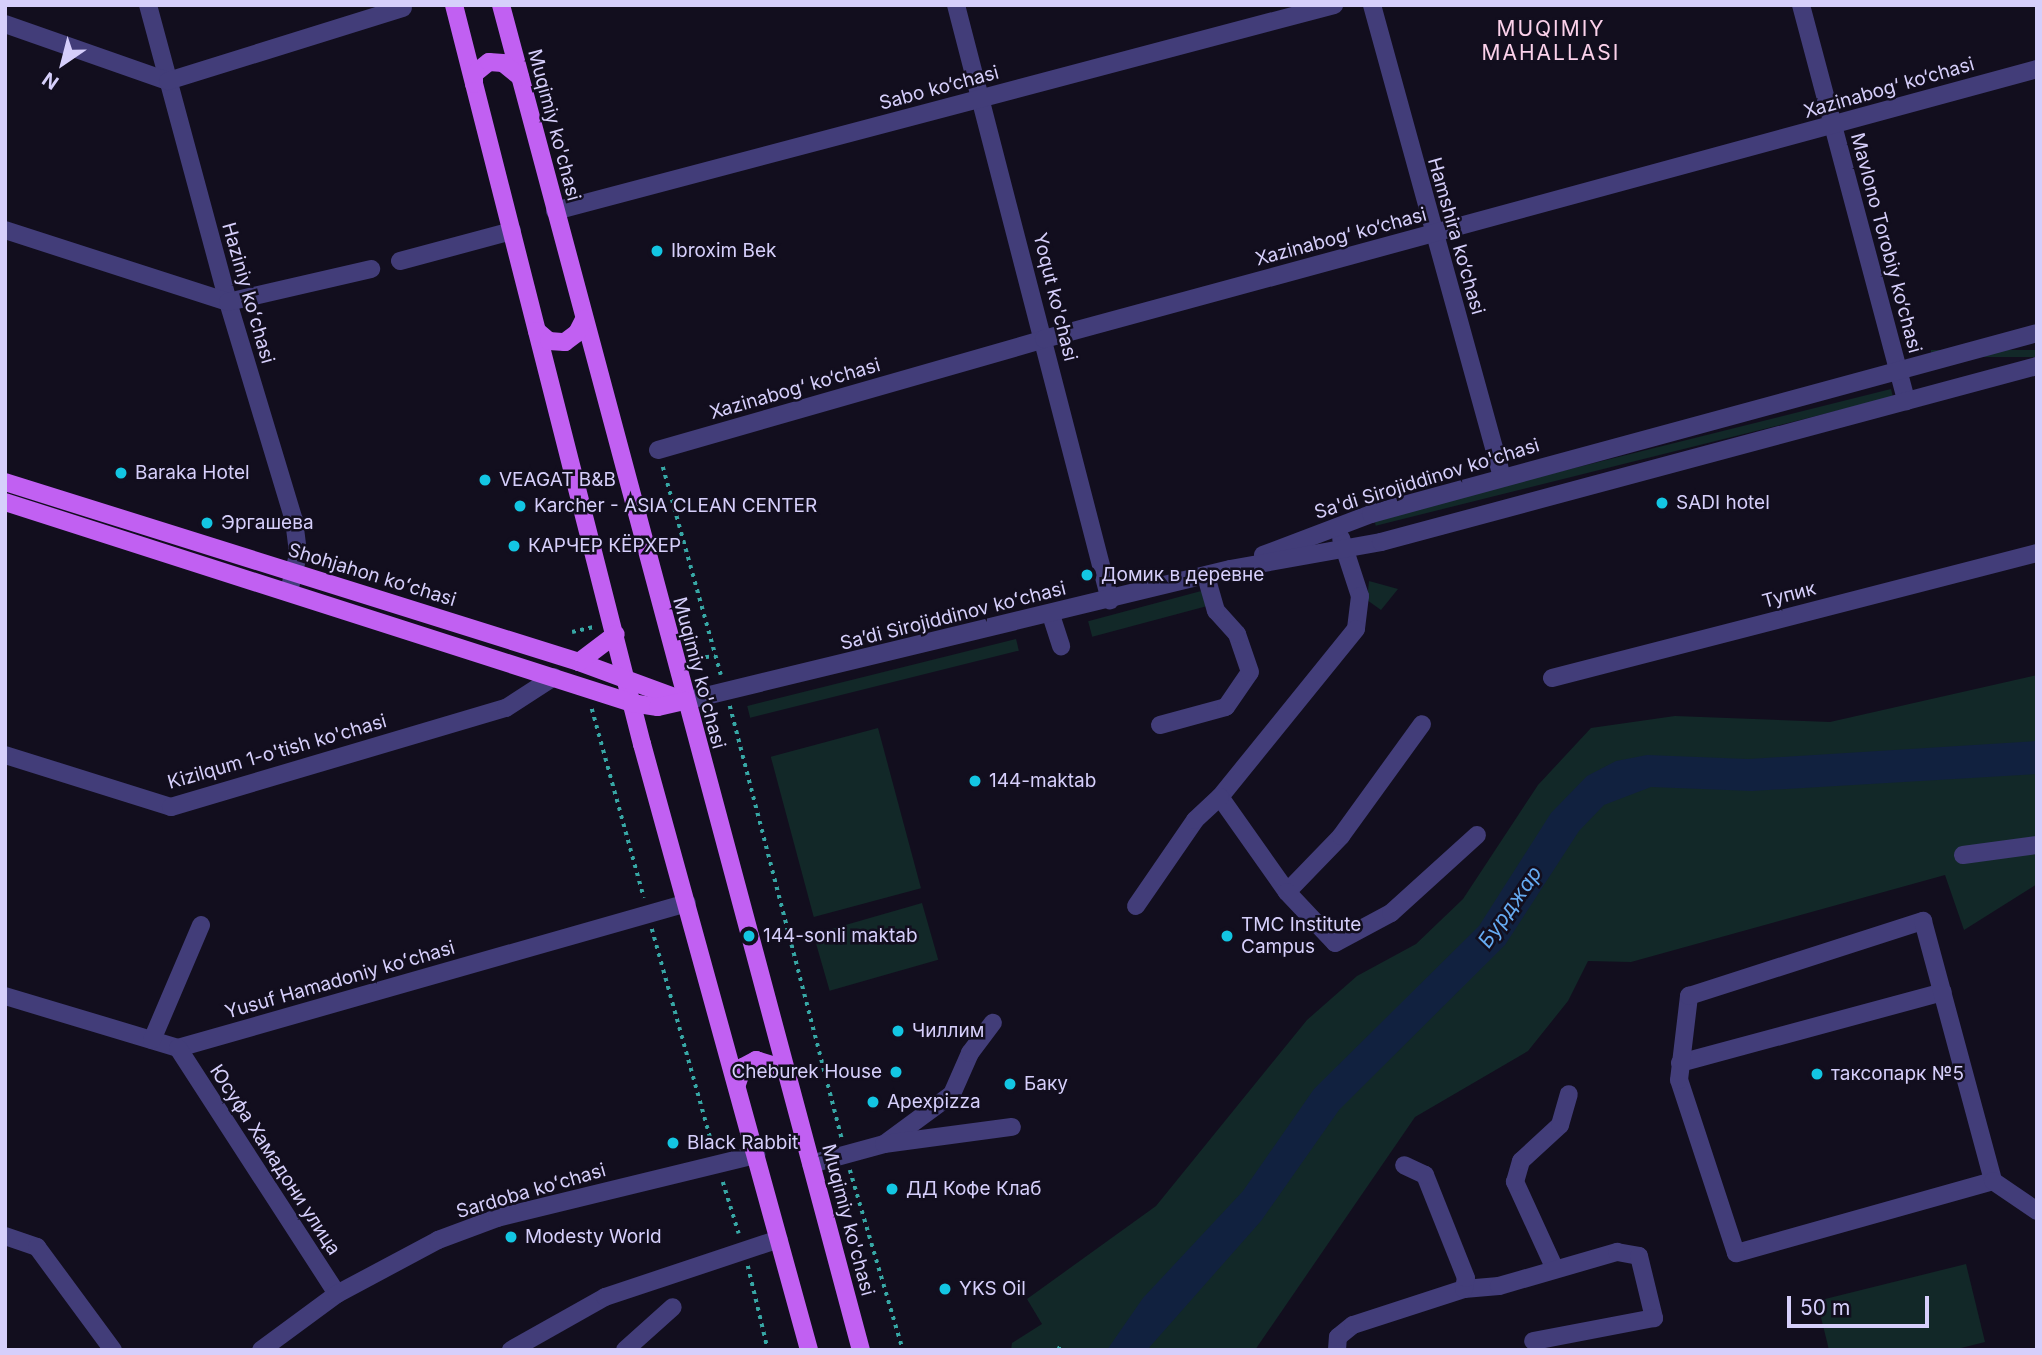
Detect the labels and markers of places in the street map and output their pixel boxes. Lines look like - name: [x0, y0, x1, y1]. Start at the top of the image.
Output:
- place label: Ibroxim Bek: [671, 240, 776, 262]
- marker: Ibroxim Bek: [649, 243, 665, 259]
- place label: Baraka Hotel: [135, 462, 250, 484]
- marker: Baraka Hotel: [113, 465, 129, 481]
- place label: VEAGAT B&B: [499, 469, 616, 491]
- marker: VEAGAT B&B: [477, 472, 493, 488]
- place label: SADI hotel: [1676, 492, 1770, 514]
- place label: Karcher - ASIA CLEAN CENTER: [534, 495, 817, 517]
- marker: SADI hotel: [1654, 495, 1670, 511]
- marker: Karcher - ASIA CLEAN CENTER: [512, 498, 528, 514]
- place label: Эргашева: [221, 512, 314, 534]
- marker: Эргашева: [199, 515, 215, 531]
- place label: КАРЧЕР КЁРХЕР: [528, 535, 681, 557]
- marker: КАРЧЕР КЁРХЕР: [506, 538, 522, 554]
- place label: Домик в деревне: [1101, 564, 1264, 586]
- marker: Домик в деревне: [1079, 567, 1095, 583]
- place label: 144-maktab: [989, 770, 1096, 792]
- marker: 144-maktab: [967, 773, 983, 789]
- place label: TMC Institute Campus: [1241, 914, 1361, 958]
- place label: 144-sonli maktab: [763, 925, 918, 947]
- marker: 144-sonli maktab: [741, 928, 757, 944]
- marker: TMC Institute Campus: [1219, 928, 1235, 944]
- place label: Чиллим: [912, 1020, 984, 1042]
- marker: Чиллим: [890, 1023, 906, 1039]
- place label: Cheburek House: [731, 1061, 882, 1083]
- place label: таксопарк №5: [1831, 1063, 1964, 1085]
- marker: Cheburek House: [888, 1064, 904, 1080]
- marker: таксопарк №5: [1809, 1066, 1825, 1082]
- place label: Баку: [1024, 1073, 1068, 1095]
- marker: Баку: [1002, 1076, 1018, 1092]
- place label: Apexpizza: [887, 1091, 981, 1113]
- marker: Apexpizza: [865, 1094, 881, 1110]
- place label: Black Rabbit: [687, 1132, 798, 1154]
- marker: Black Rabbit: [665, 1135, 681, 1151]
- place label: ДД Кофе Клаб: [906, 1178, 1041, 1200]
- marker: ДД Кофе Клаб: [884, 1181, 900, 1197]
- place label: Modesty World: [525, 1226, 662, 1248]
- marker: Modesty World: [503, 1229, 519, 1245]
- place label: YKS Oil: [959, 1278, 1026, 1300]
- marker: YKS Oil: [937, 1281, 953, 1297]

